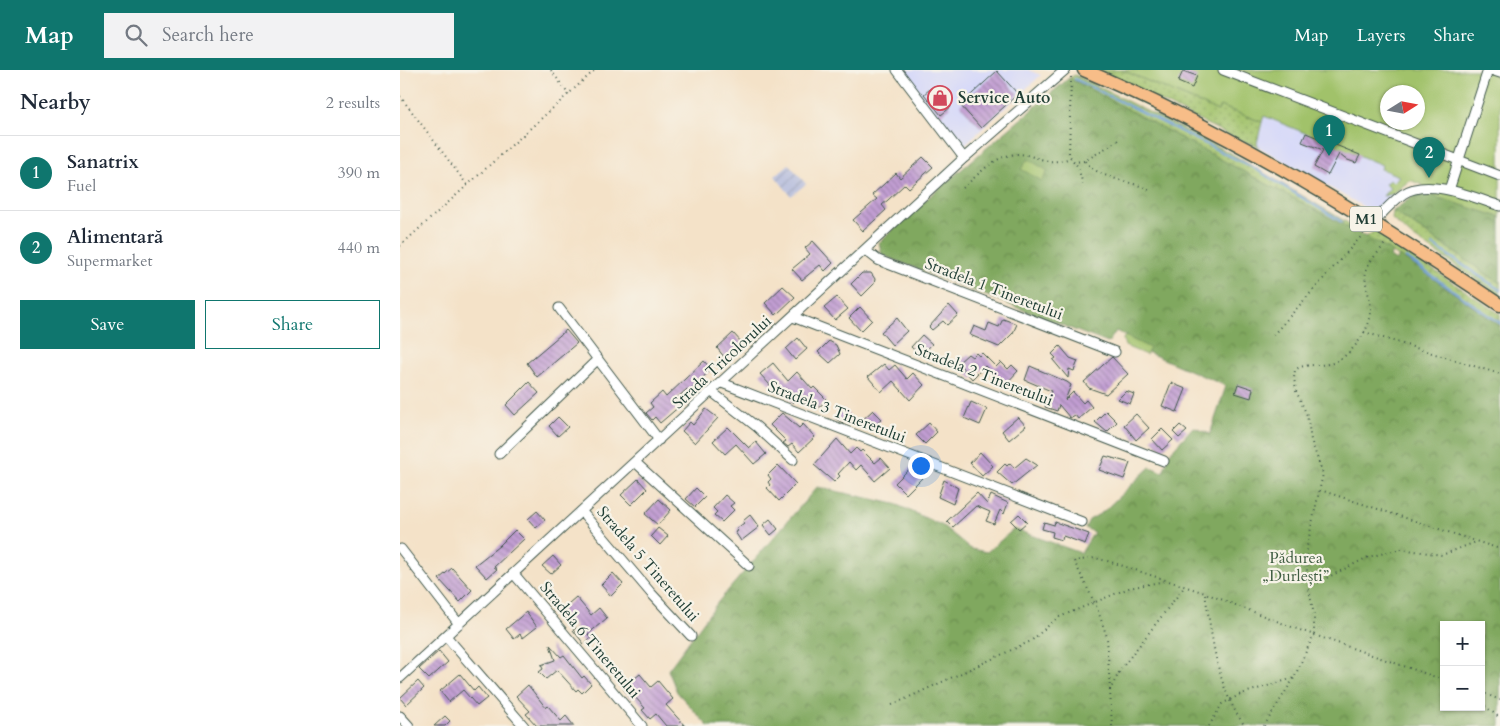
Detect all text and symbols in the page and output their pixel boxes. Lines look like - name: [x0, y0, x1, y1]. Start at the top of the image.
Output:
- search box: [104, 13, 454, 58]
- text: Map: [25, 19, 74, 52]
- icon: search: [122, 21, 150, 49]
- text: Search here: [162, 22, 254, 48]
- text: Map: [1294, 23, 1329, 48]
- text: Layers: [1357, 23, 1406, 48]
- text: Share: [1434, 23, 1475, 48]
- shop icon: Service Auto: [927, 85, 953, 111]
- north arrow: [1380, 85, 1425, 130]
- place label: Service Auto: [958, 87, 1050, 109]
- text: Nearby: [20, 88, 91, 117]
- text: 2 results: [326, 92, 380, 114]
- pin: 1: [1313, 115, 1345, 156]
- pin: 2: [1413, 137, 1445, 178]
- text: Sanatrix: [67, 149, 139, 175]
- text: 1: [32, 162, 40, 184]
- text: 390 m: [338, 162, 380, 184]
- text: Fuel: [67, 175, 96, 197]
- road number: M1: [1350, 206, 1382, 232]
- text: Alimentară: [67, 224, 164, 250]
- text: 2: [32, 237, 40, 259]
- text: 440 m: [338, 237, 380, 259]
- text: Supermarket: [67, 250, 153, 272]
- street label: Stradela 1 Tineretului: [922, 253, 1067, 326]
- button: Save: [20, 300, 195, 349]
- button: Share: [205, 300, 380, 349]
- street label: Strada Tricolorului: [668, 310, 777, 414]
- street label: Stradela 2 Tineretului: [912, 339, 1057, 412]
- street label: Stradela 3 Tineretului: [765, 376, 910, 449]
- your location: [908, 453, 934, 479]
- street label: Stradela 5 Tineretului: [592, 502, 705, 627]
- park label: Pădurea „Durlești”: [1263, 547, 1329, 587]
- street label: Stradela 6 Tineretului: [535, 577, 646, 703]
- map controls: [1440, 621, 1485, 711]
- button: +: [1440, 621, 1485, 666]
- button: −: [1440, 666, 1485, 711]

